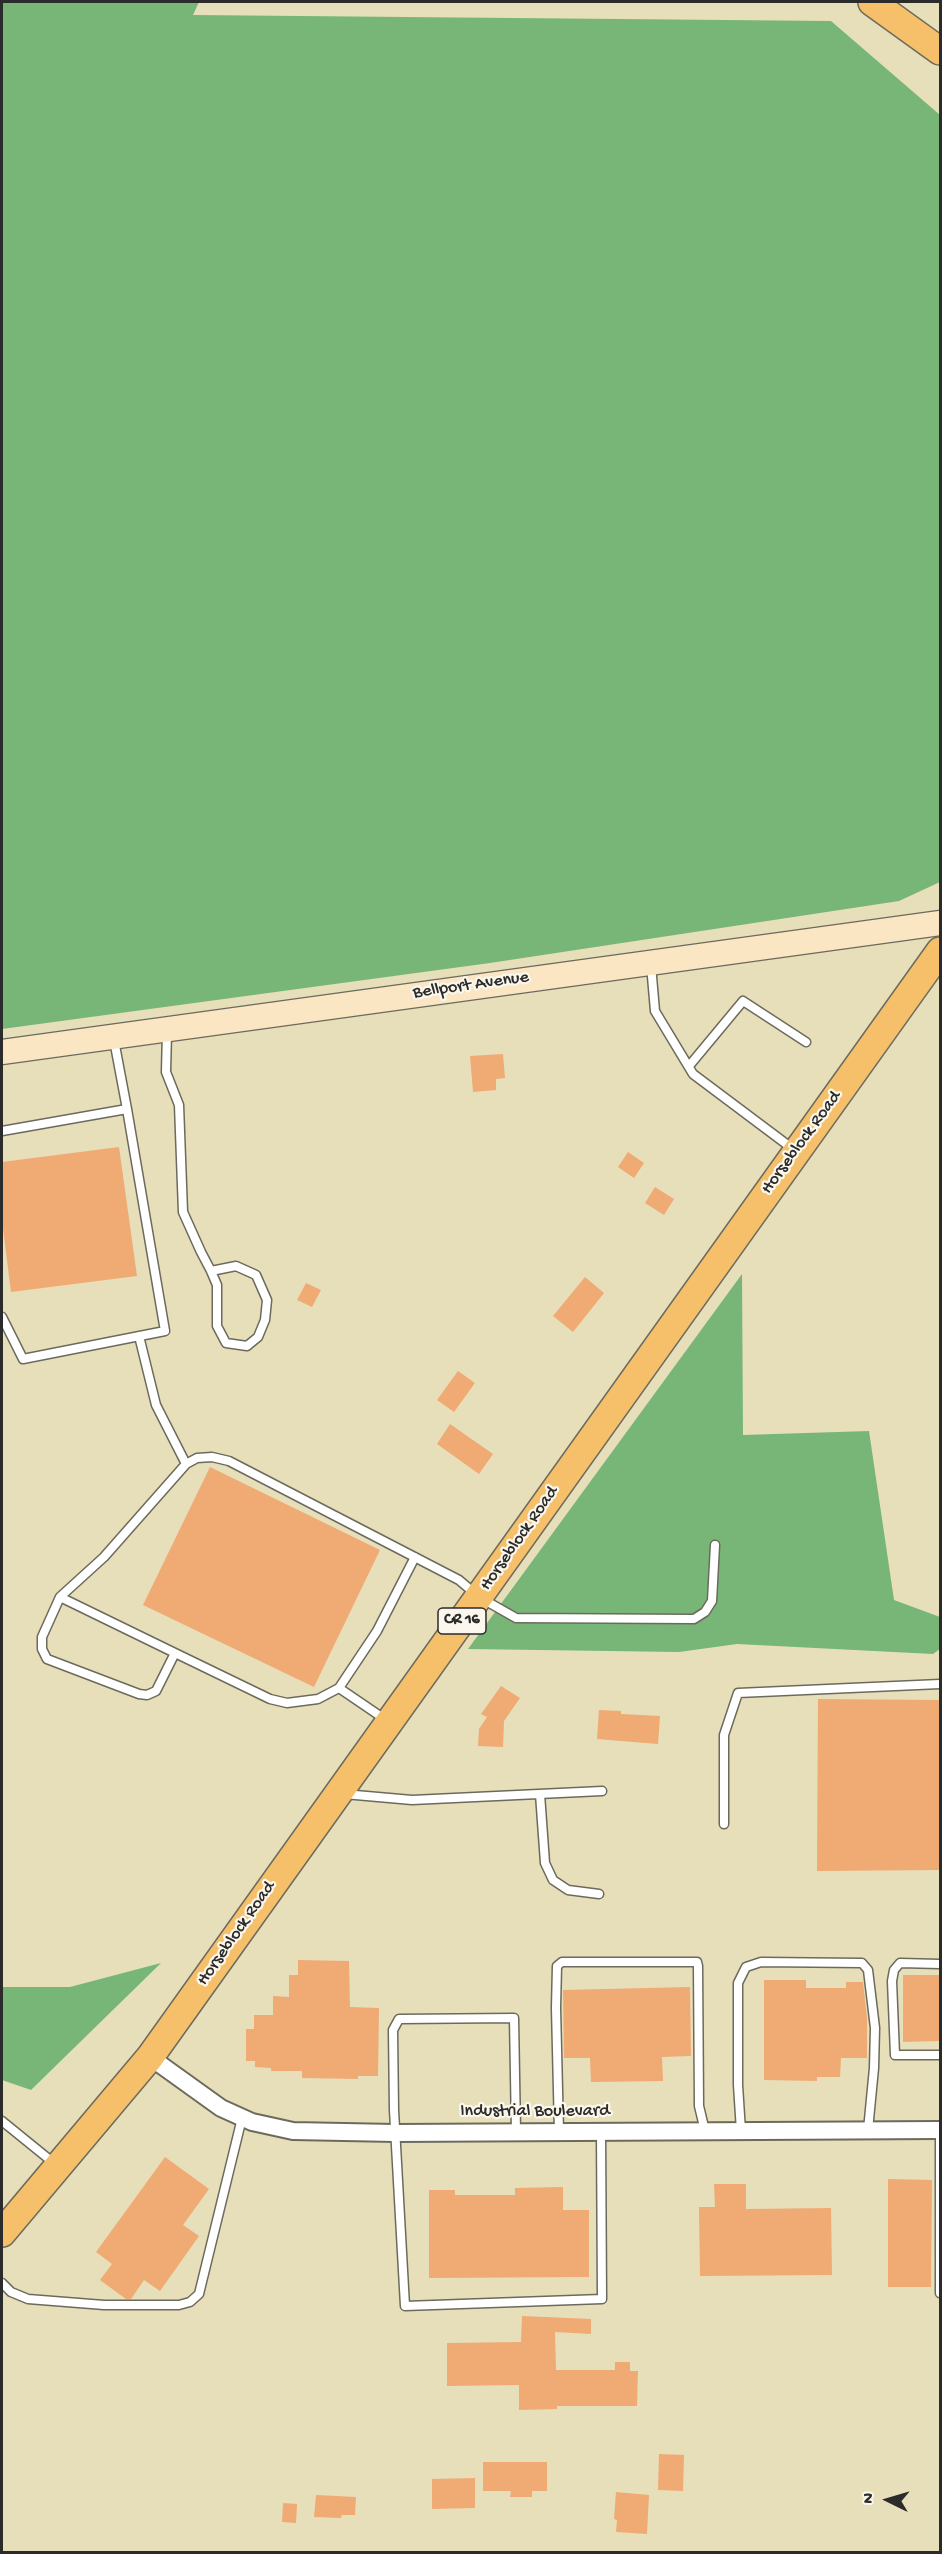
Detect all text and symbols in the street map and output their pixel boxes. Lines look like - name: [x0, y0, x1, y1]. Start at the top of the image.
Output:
- street label: Bellport Avenue: [412, 967, 530, 1005]
- street label: Horseblock Road: [757, 1087, 847, 1199]
- street label: Horseblock Road: [476, 1483, 564, 1595]
- road number: CR 16: [438, 1608, 486, 1634]
- street label: Horseblock Road: [193, 1878, 281, 1990]
- street label: Industrial Boulevard: [460, 2101, 610, 2123]
- north arrow: [858, 2470, 918, 2530]
- text: N: [860, 2492, 879, 2504]

